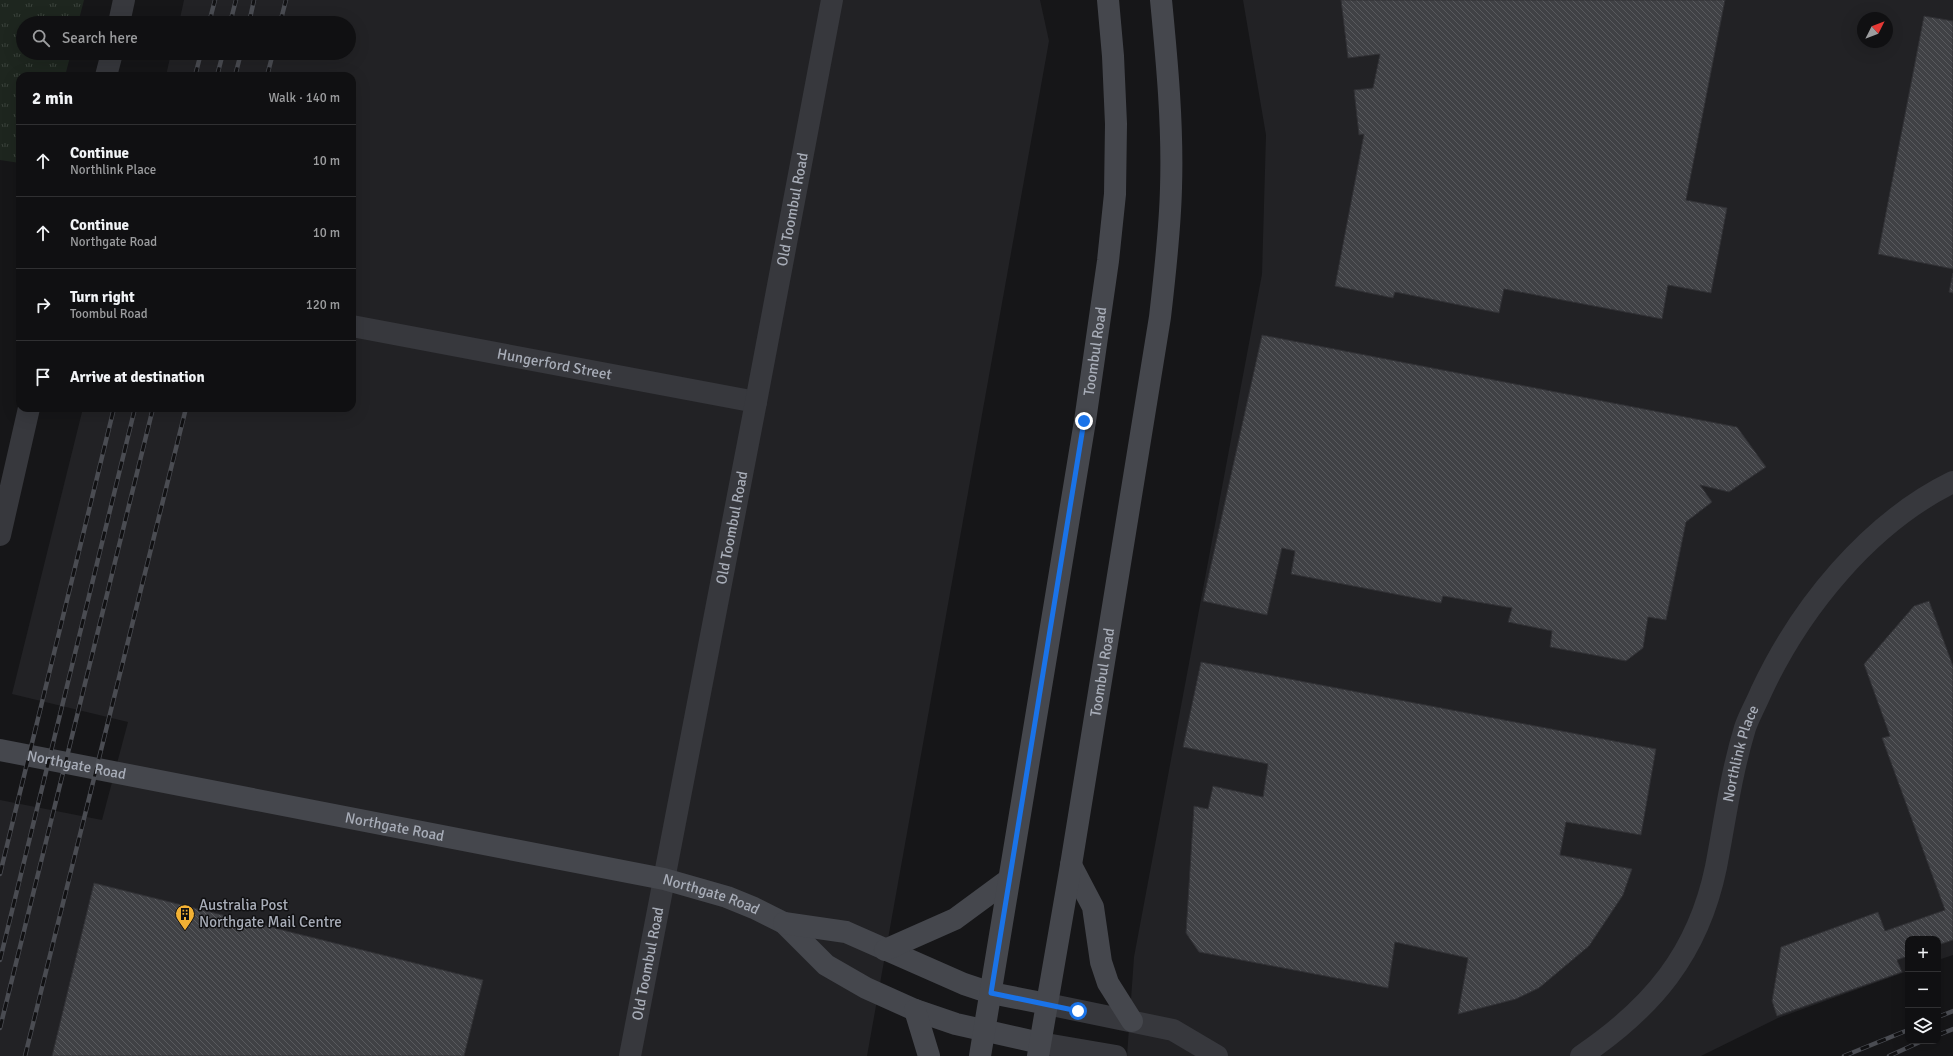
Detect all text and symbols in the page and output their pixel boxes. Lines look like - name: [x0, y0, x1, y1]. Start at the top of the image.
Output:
- north arrow: [1857, 12, 1893, 48]
- search box: [16, 16, 356, 60]
- icon: search: [30, 27, 52, 49]
- text: Search here: [62, 29, 138, 47]
- text: 2 min: [32, 88, 73, 109]
- text: Walk · 140 m: [269, 90, 340, 106]
- text: Continue: [70, 144, 129, 162]
- icon: ahead: [32, 150, 54, 172]
- street label: Old Toombul Road: [773, 151, 812, 268]
- text: 10 m: [313, 153, 340, 169]
- text: Northlink Place: [70, 162, 156, 178]
- text: Continue: [70, 216, 129, 234]
- icon: ahead: [32, 222, 54, 244]
- text: 10 m: [313, 225, 340, 241]
- text: Northgate Road: [70, 234, 157, 250]
- text: Turn right: [70, 288, 135, 306]
- icon: right: [32, 294, 54, 316]
- text: 120 m: [306, 297, 340, 313]
- text: Toombul Road: [70, 306, 148, 322]
- street label: Toombul Road: [1080, 306, 1110, 397]
- street label: Hungerford Street: [496, 344, 613, 384]
- icon: arrive: [32, 366, 54, 388]
- text: Arrive at destination: [70, 368, 205, 386]
- route end: [1075, 412, 1093, 430]
- street label: Old Toombul Road: [712, 469, 752, 586]
- street label: Toombul Road: [1086, 627, 1118, 718]
- street label: Northlink Place: [1719, 702, 1763, 803]
- street label: Northgate Road: [25, 746, 128, 783]
- street label: Northgate Road: [343, 808, 446, 845]
- street label: Northgate Road: [661, 870, 763, 918]
- place label: Australia Post Northgate Mail Centre: [199, 896, 342, 931]
- building icon: Australia Post Northgate Mail Centre: [174, 903, 196, 931]
- street label: Old Toombul Road: [628, 905, 668, 1022]
- map controls: [1905, 936, 1941, 1044]
- button: +: [1905, 936, 1941, 972]
- button: −: [1905, 972, 1941, 1008]
- route start: [1069, 1002, 1087, 1020]
- button: layers: [1905, 1008, 1941, 1044]

